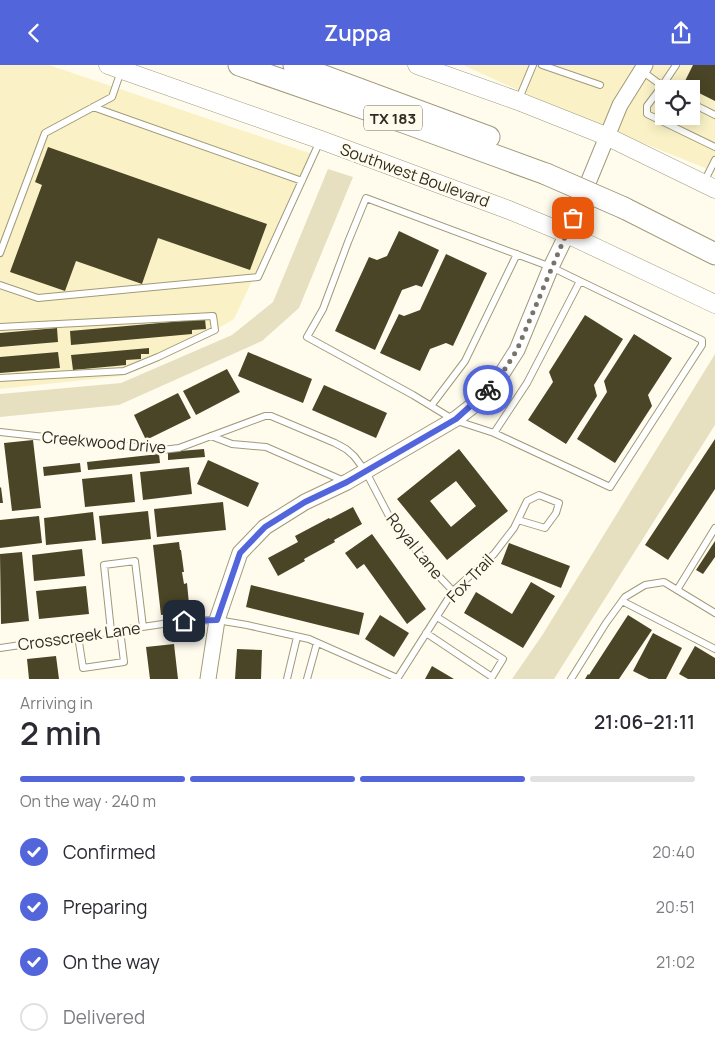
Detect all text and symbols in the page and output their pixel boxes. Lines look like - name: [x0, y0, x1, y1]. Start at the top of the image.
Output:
- text: Zuppa: [324, 18, 391, 48]
- icon: back: [20, 19, 48, 47]
- icon: share: [667, 19, 695, 47]
- map controls: [655, 80, 700, 125]
- button: locate: [655, 80, 700, 125]
- road number: TX 183: [364, 105, 422, 131]
- street label: Southwest Boulevard: [337, 138, 493, 212]
- pin: [552, 197, 594, 239]
- icon: bag: [559, 204, 587, 232]
- courier: [463, 365, 513, 415]
- icon: bike: [474, 376, 502, 404]
- street label: Creekwood Drive: [41, 426, 167, 458]
- street label: Royal Lane: [382, 508, 448, 584]
- street label: Fox Trail: [441, 549, 499, 607]
- pin: [163, 600, 205, 642]
- icon: home: [170, 607, 198, 635]
- street label: Crosscreek Lane: [16, 617, 142, 655]
- text: Arriving in: [20, 692, 93, 714]
- text: 21:06–21:11: [594, 709, 695, 735]
- text: 2 min: [20, 711, 102, 755]
- text: On the way · 240 m: [20, 790, 156, 812]
- icon: check: [20, 838, 48, 866]
- text: Confirmed: [63, 839, 156, 865]
- text: 20:40: [652, 841, 695, 863]
- icon: check: [20, 893, 48, 921]
- text: Preparing: [63, 894, 148, 920]
- text: 20:51: [656, 896, 695, 918]
- icon: check: [20, 948, 48, 976]
- text: On the way: [63, 949, 160, 975]
- text: 21:02: [656, 951, 695, 973]
- text: Delivered: [63, 1004, 145, 1030]

